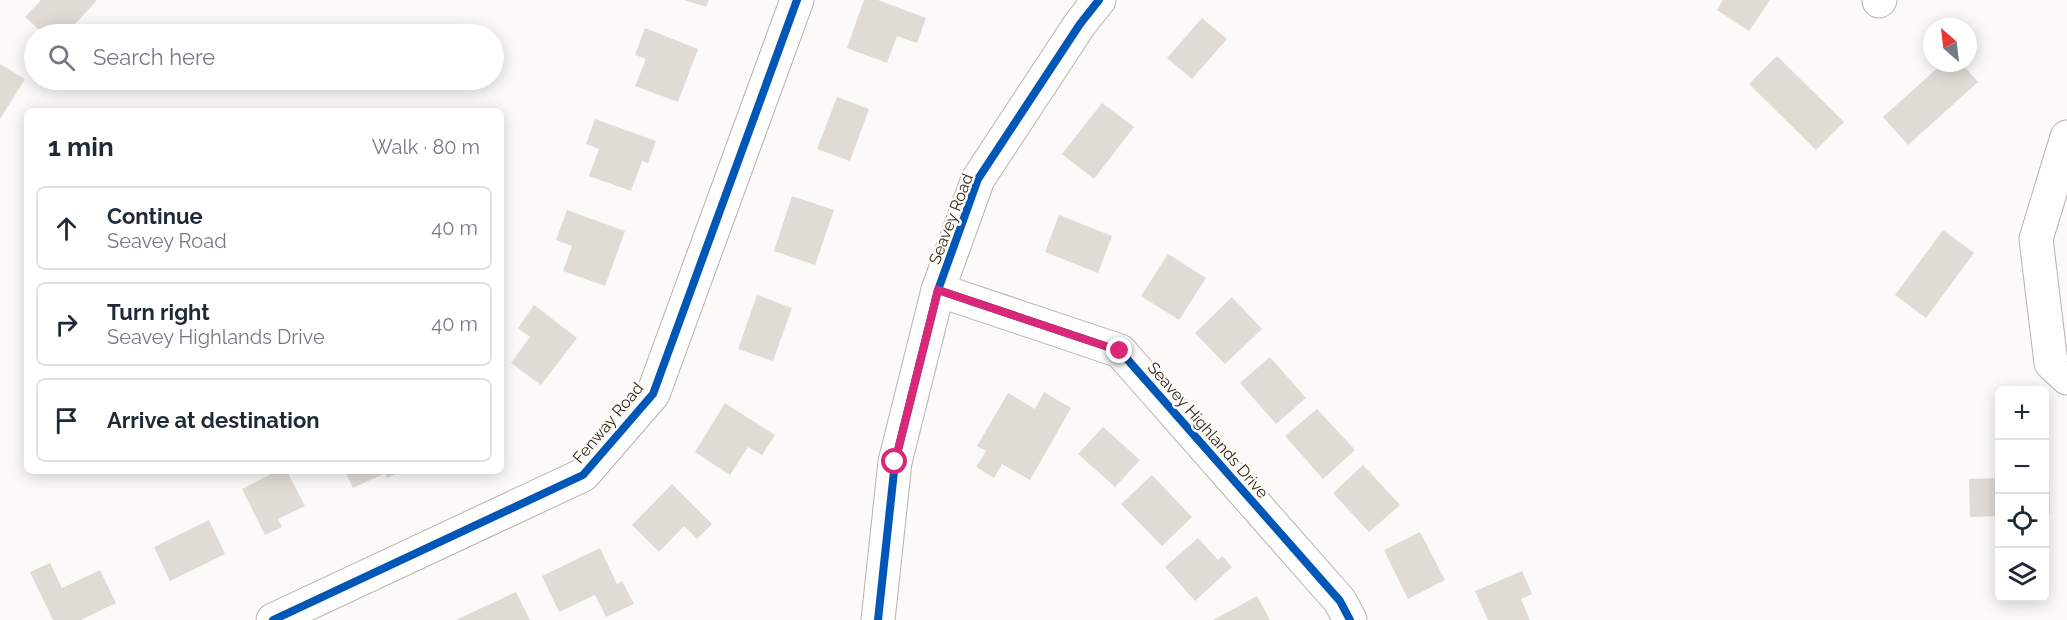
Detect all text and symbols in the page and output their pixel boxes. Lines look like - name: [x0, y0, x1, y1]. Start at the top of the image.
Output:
- north arrow: [1923, 18, 1977, 72]
- search box: [24, 24, 504, 90]
- icon: search: [45, 41, 78, 74]
- text: Search here: [93, 44, 215, 70]
- text: 1 min: [48, 132, 114, 162]
- text: Walk · 80 m: [372, 135, 480, 159]
- street label: Seavey Road: [925, 171, 977, 267]
- text: Continue: [107, 203, 203, 229]
- icon: ahead: [50, 212, 83, 245]
- text: 40 m: [431, 216, 478, 240]
- text: Seavey Road: [107, 229, 227, 253]
- text: Turn right: [107, 299, 210, 325]
- icon: right: [50, 308, 83, 341]
- text: 40 m: [431, 312, 478, 336]
- text: Seavey Highlands Drive: [107, 325, 325, 349]
- route end: [1106, 337, 1132, 363]
- street label: Seavey Highlands Drive: [1144, 358, 1272, 502]
- street label: Fenway Road: [569, 379, 647, 467]
- map controls: [1995, 386, 2049, 602]
- button: +: [1995, 386, 2049, 440]
- icon: arrive: [50, 404, 83, 437]
- text: Arrive at destination: [107, 407, 320, 433]
- button: −: [1995, 440, 2049, 494]
- route start: [881, 448, 907, 474]
- button: locate: [1995, 494, 2049, 548]
- button: layers: [1995, 548, 2049, 602]

